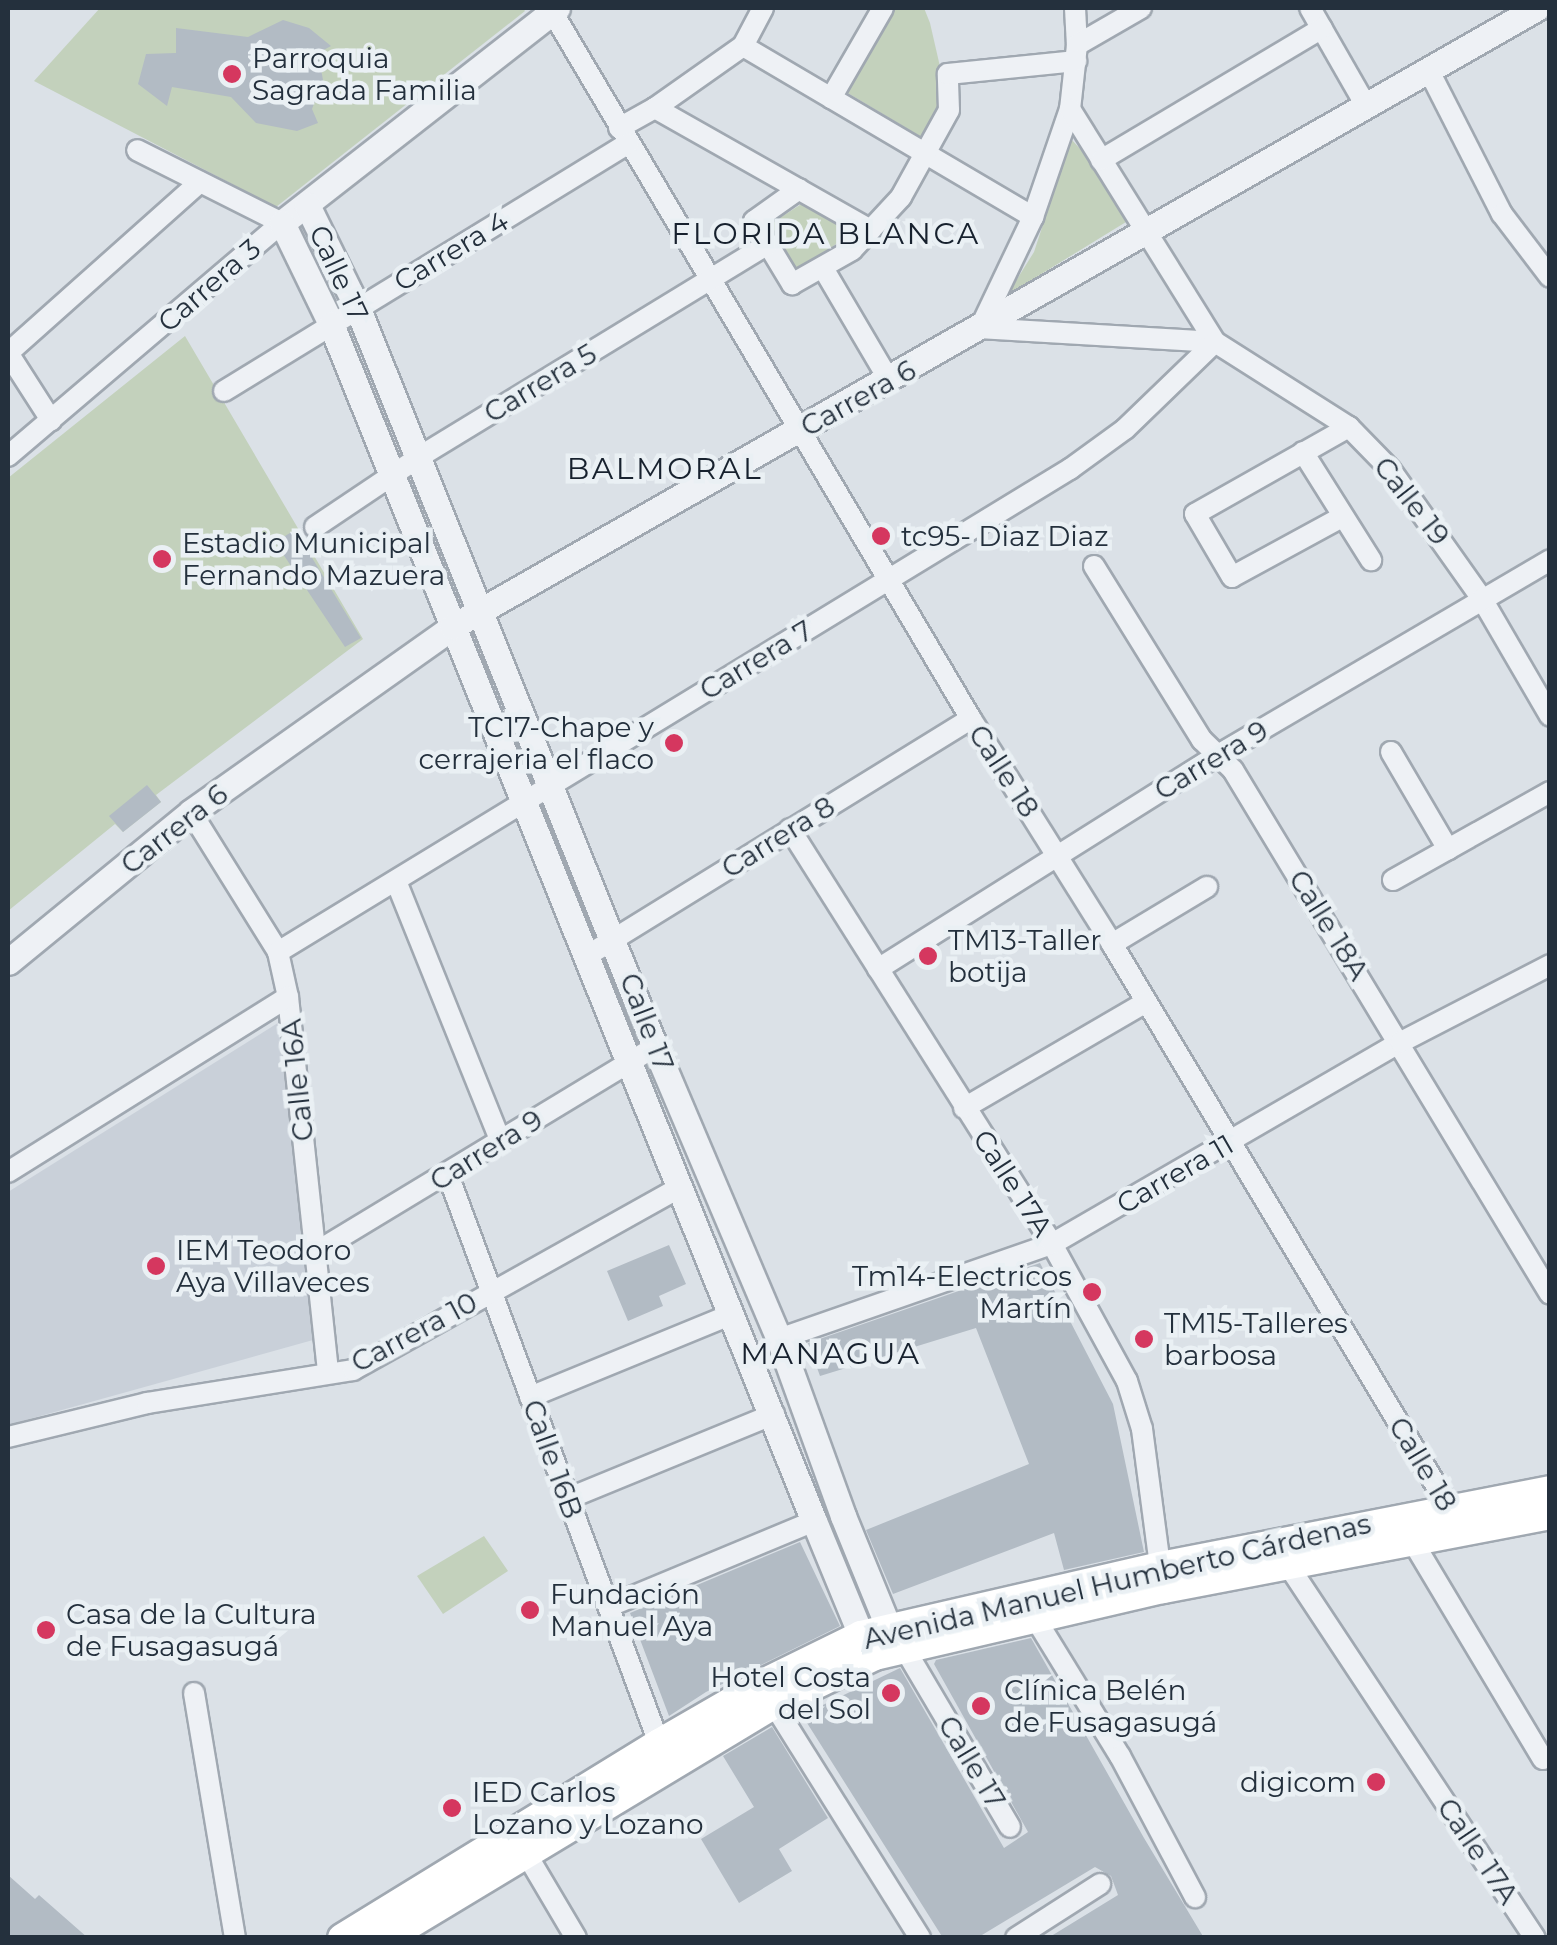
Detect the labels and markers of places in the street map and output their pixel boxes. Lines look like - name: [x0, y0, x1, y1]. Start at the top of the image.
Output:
- place label: Parroquia Sagrada Familia: [252, 41, 477, 107]
- marker: Parroquia Sagrada Familia: [221, 63, 243, 85]
- place label: tc95- Diaz Diaz: [901, 519, 1109, 553]
- marker: tc95- Diaz Diaz: [870, 525, 892, 547]
- place label: Estadio Municipal Fernando Mazuera: [182, 526, 445, 592]
- marker: Estadio Municipal Fernando Mazuera: [151, 548, 173, 570]
- place label: TC17-Chape y cerrajeria el flaco: [419, 710, 654, 776]
- marker: TC17-Chape y cerrajeria el flaco: [663, 732, 685, 754]
- place label: TM13-Taller botija: [948, 923, 1101, 989]
- marker: TM13-Taller botija: [917, 945, 939, 967]
- place label: IEM Teodoro Aya Villaveces: [176, 1233, 370, 1299]
- marker: IEM Teodoro Aya Villaveces: [145, 1255, 167, 1277]
- place label: Tm14-Electricos Martín: [852, 1259, 1072, 1325]
- marker: Tm14-Electricos Martín: [1081, 1281, 1103, 1303]
- place label: TM15-Talleres barbosa: [1164, 1306, 1348, 1372]
- marker: TM15-Talleres barbosa: [1133, 1328, 1155, 1350]
- place label: Fundación Manuel Aya: [550, 1577, 713, 1643]
- place label: Casa de la Cultura de Fusagasugá: [66, 1597, 317, 1663]
- marker: Fundación Manuel Aya: [519, 1599, 541, 1621]
- marker: Casa de la Cultura de Fusagasugá: [35, 1619, 57, 1641]
- place label: Hotel Costa del Sol: [710, 1660, 871, 1726]
- place label: Clínica Belén de Fusagasugá: [1004, 1673, 1217, 1739]
- marker: Hotel Costa del Sol: [880, 1682, 902, 1704]
- marker: Clínica Belén de Fusagasugá: [968, 1693, 994, 1719]
- place label: digicom: [1240, 1765, 1356, 1799]
- marker: digicom: [1365, 1771, 1387, 1793]
- place label: IED Carlos Lozano y Lozano: [472, 1775, 704, 1841]
- marker: IED Carlos Lozano y Lozano: [441, 1797, 463, 1819]

